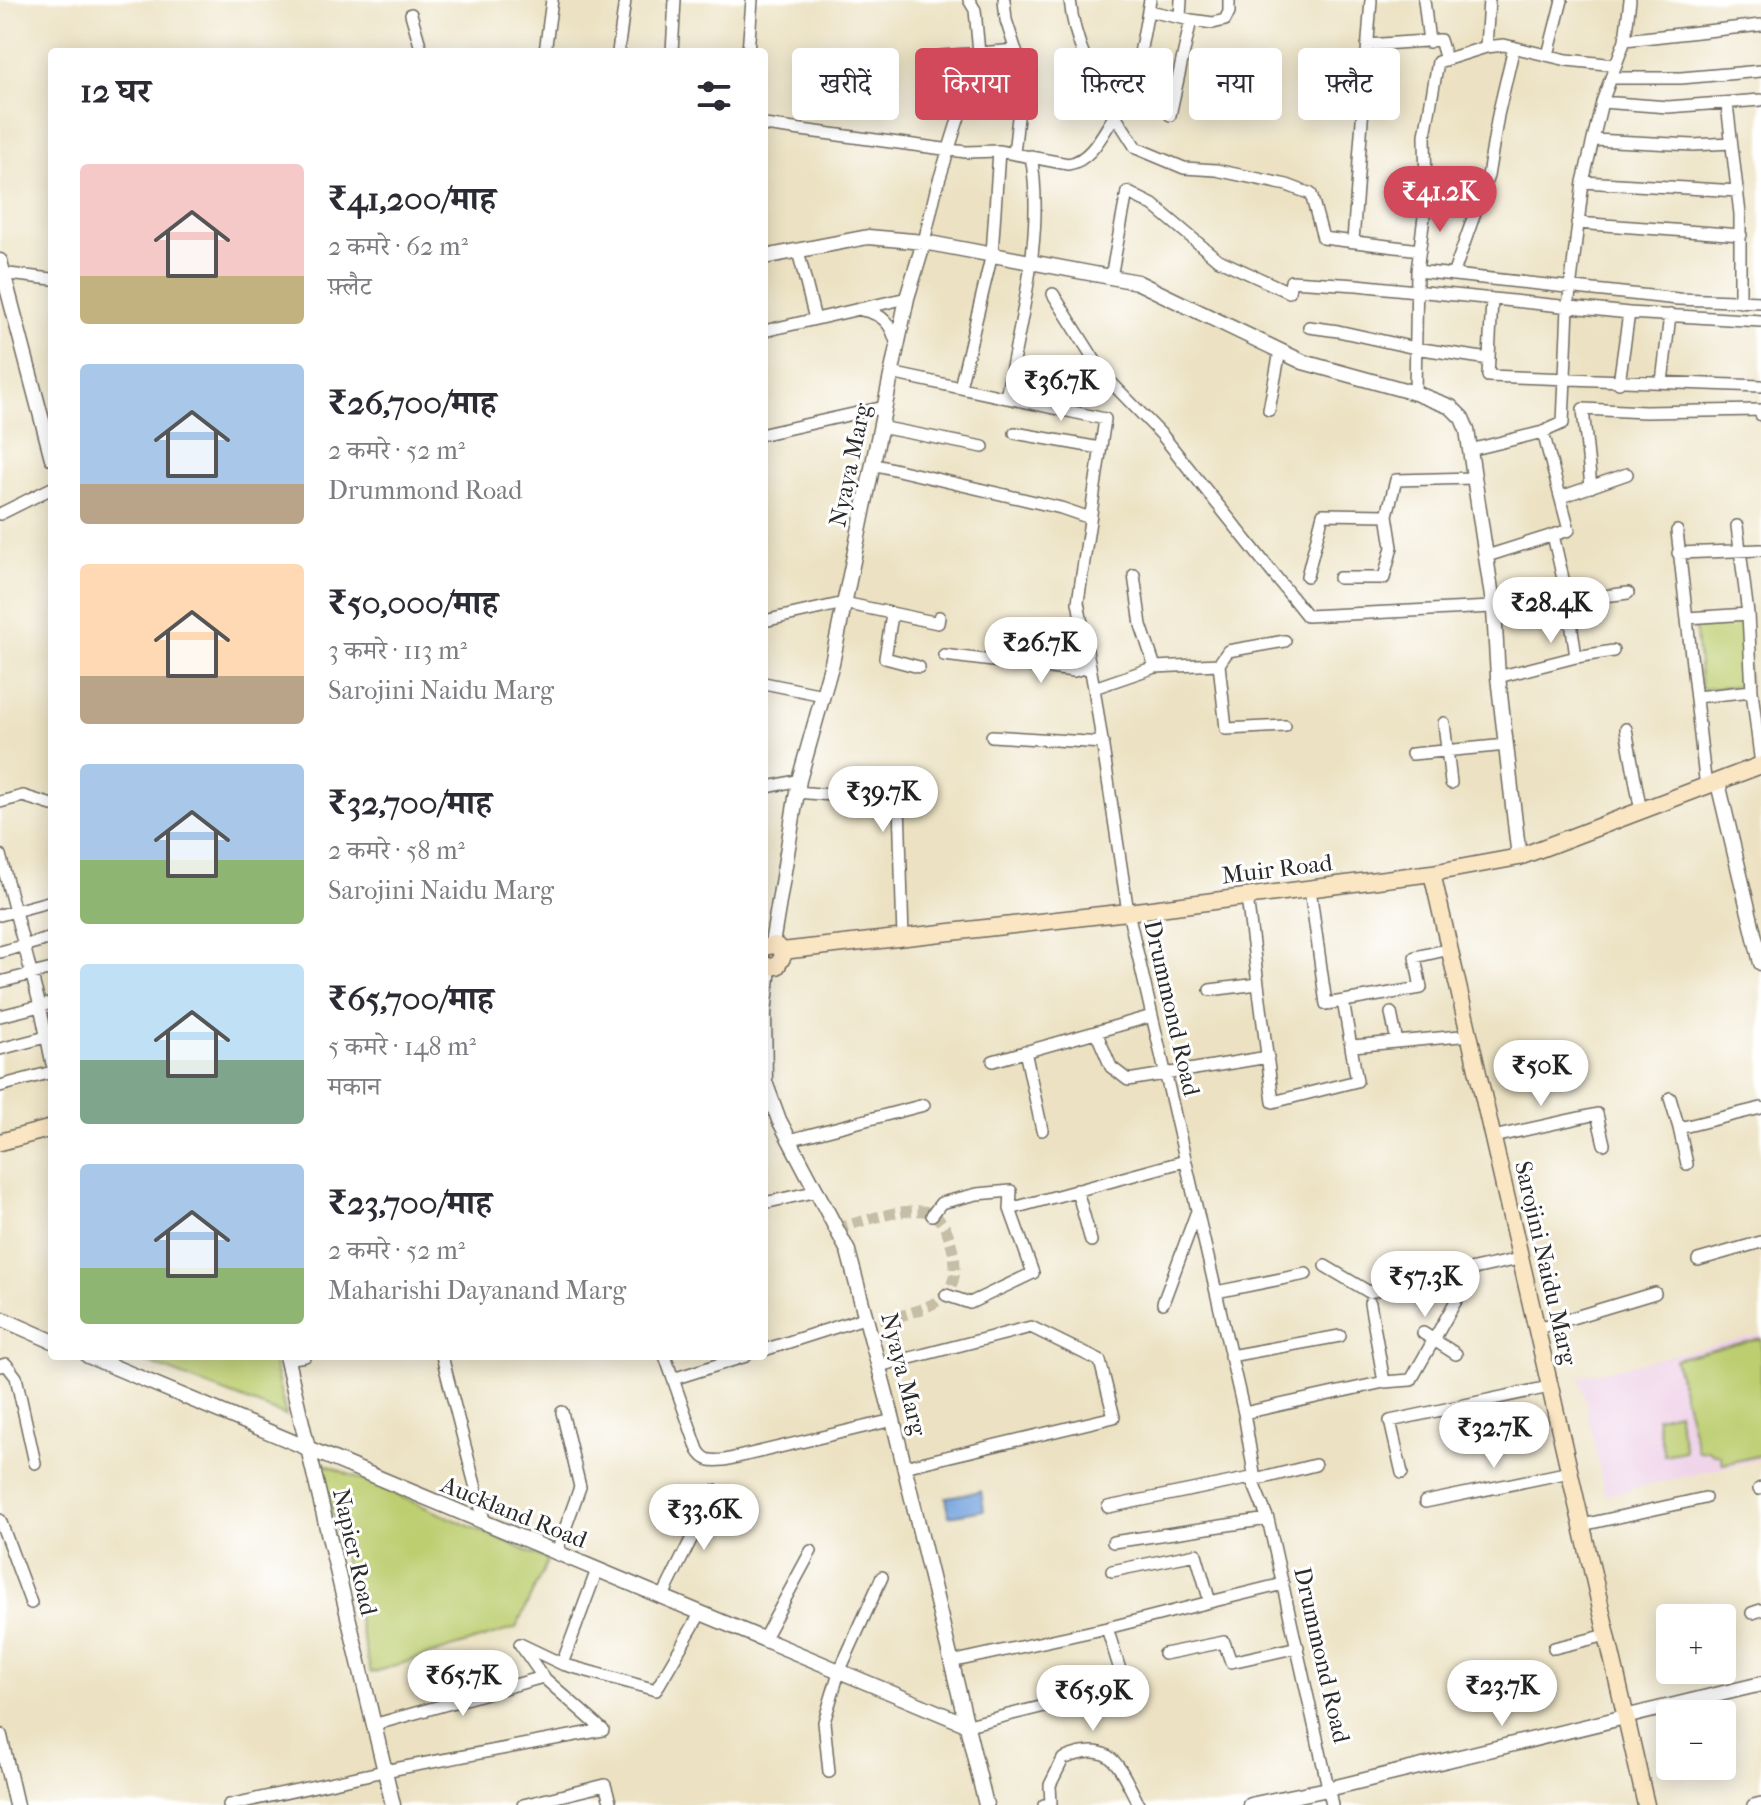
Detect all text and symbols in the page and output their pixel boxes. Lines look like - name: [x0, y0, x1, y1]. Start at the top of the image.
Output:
- chip: खरीदें: [792, 48, 899, 120]
- chip: किराया: [915, 48, 1038, 120]
- chip: फ़िल्टर: [1054, 48, 1173, 120]
- chip: नया: [1189, 48, 1282, 120]
- chip: फ़्लैट: [1298, 48, 1400, 120]
- text: 12 घर: [80, 71, 151, 111]
- icon: filters: [692, 74, 736, 118]
- pin: ₹41.2K: [1375, 166, 1505, 234]
- text: ₹41.2K: [1402, 176, 1478, 207]
- text: ₹41,200/माह: [328, 179, 496, 219]
- icon: home: [144, 196, 240, 292]
- text: 2 कमरे · 62 m²: [328, 231, 468, 262]
- text: फ़्लैट: [328, 271, 371, 302]
- pin: ₹36.7K: [996, 355, 1126, 423]
- text: ₹36.7K: [1024, 365, 1098, 396]
- text: ₹26,700/माह: [328, 383, 496, 423]
- icon: home: [144, 396, 240, 492]
- street label: Nyaya Marg: [823, 399, 877, 529]
- text: 2 कमरे · 52 m²: [328, 435, 465, 466]
- text: Drummond Road: [328, 475, 522, 506]
- pin: ₹28.4K: [1486, 577, 1616, 645]
- text: ₹50,000/माह: [328, 583, 498, 623]
- text: ₹28.4K: [1510, 587, 1592, 618]
- icon: home: [144, 596, 240, 692]
- pin: ₹26.7K: [976, 617, 1106, 685]
- text: ₹26.7K: [1002, 627, 1080, 658]
- text: 3 कमरे · 113 m²: [328, 635, 467, 666]
- text: Sarojini Naidu Marg: [328, 675, 554, 706]
- pin: ₹39.7K: [818, 766, 948, 834]
- text: ₹39.7K: [846, 776, 920, 807]
- text: ₹32,700/माह: [328, 783, 492, 823]
- icon: home: [144, 796, 240, 892]
- text: 2 कमरे · 58 m²: [328, 835, 465, 866]
- street label: Muir Road: [1220, 848, 1335, 890]
- text: Sarojini Naidu Marg: [328, 875, 554, 906]
- street label: Drummond Road: [1138, 917, 1206, 1099]
- text: ₹65,700/माह: [328, 979, 494, 1019]
- icon: home: [144, 996, 240, 1092]
- text: 5 कमरे · 148 m²: [328, 1031, 476, 1062]
- pin: ₹50K: [1494, 1040, 1588, 1108]
- text: ₹50K: [1511, 1050, 1571, 1081]
- text: मकान: [328, 1071, 381, 1102]
- street label: Sarojini Naidu Marg: [1509, 1158, 1583, 1369]
- text: ₹23,700/माह: [328, 1183, 492, 1223]
- icon: home: [144, 1196, 240, 1292]
- text: 2 कमरे · 52 m²: [328, 1235, 465, 1266]
- pin: ₹57.3K: [1360, 1251, 1490, 1319]
- text: ₹57.3K: [1389, 1261, 1461, 1292]
- text: Maharishi Dayanand Marg: [328, 1275, 626, 1306]
- street label: Nyaya Marg: [875, 1310, 933, 1439]
- pin: ₹32.7K: [1429, 1402, 1559, 1470]
- text: ₹32.7K: [1457, 1412, 1531, 1443]
- street label: Auckland Road: [436, 1470, 592, 1554]
- pin: ₹33.6K: [639, 1484, 769, 1552]
- street label: Napier Road: [327, 1486, 383, 1619]
- text: ₹33.6K: [667, 1494, 741, 1525]
- street label: Drummond Road: [1288, 1564, 1356, 1746]
- map controls: [1656, 1604, 1736, 1780]
- button: +: [1656, 1604, 1736, 1684]
- pin: ₹65.7K: [398, 1650, 528, 1718]
- text: ₹65.7K: [425, 1660, 501, 1691]
- pin: ₹23.7K: [1437, 1660, 1567, 1728]
- pin: ₹65.9K: [1028, 1665, 1158, 1733]
- text: ₹23.7K: [1465, 1670, 1539, 1701]
- text: ₹65.9K: [1054, 1675, 1132, 1706]
- button: −: [1656, 1700, 1736, 1780]

